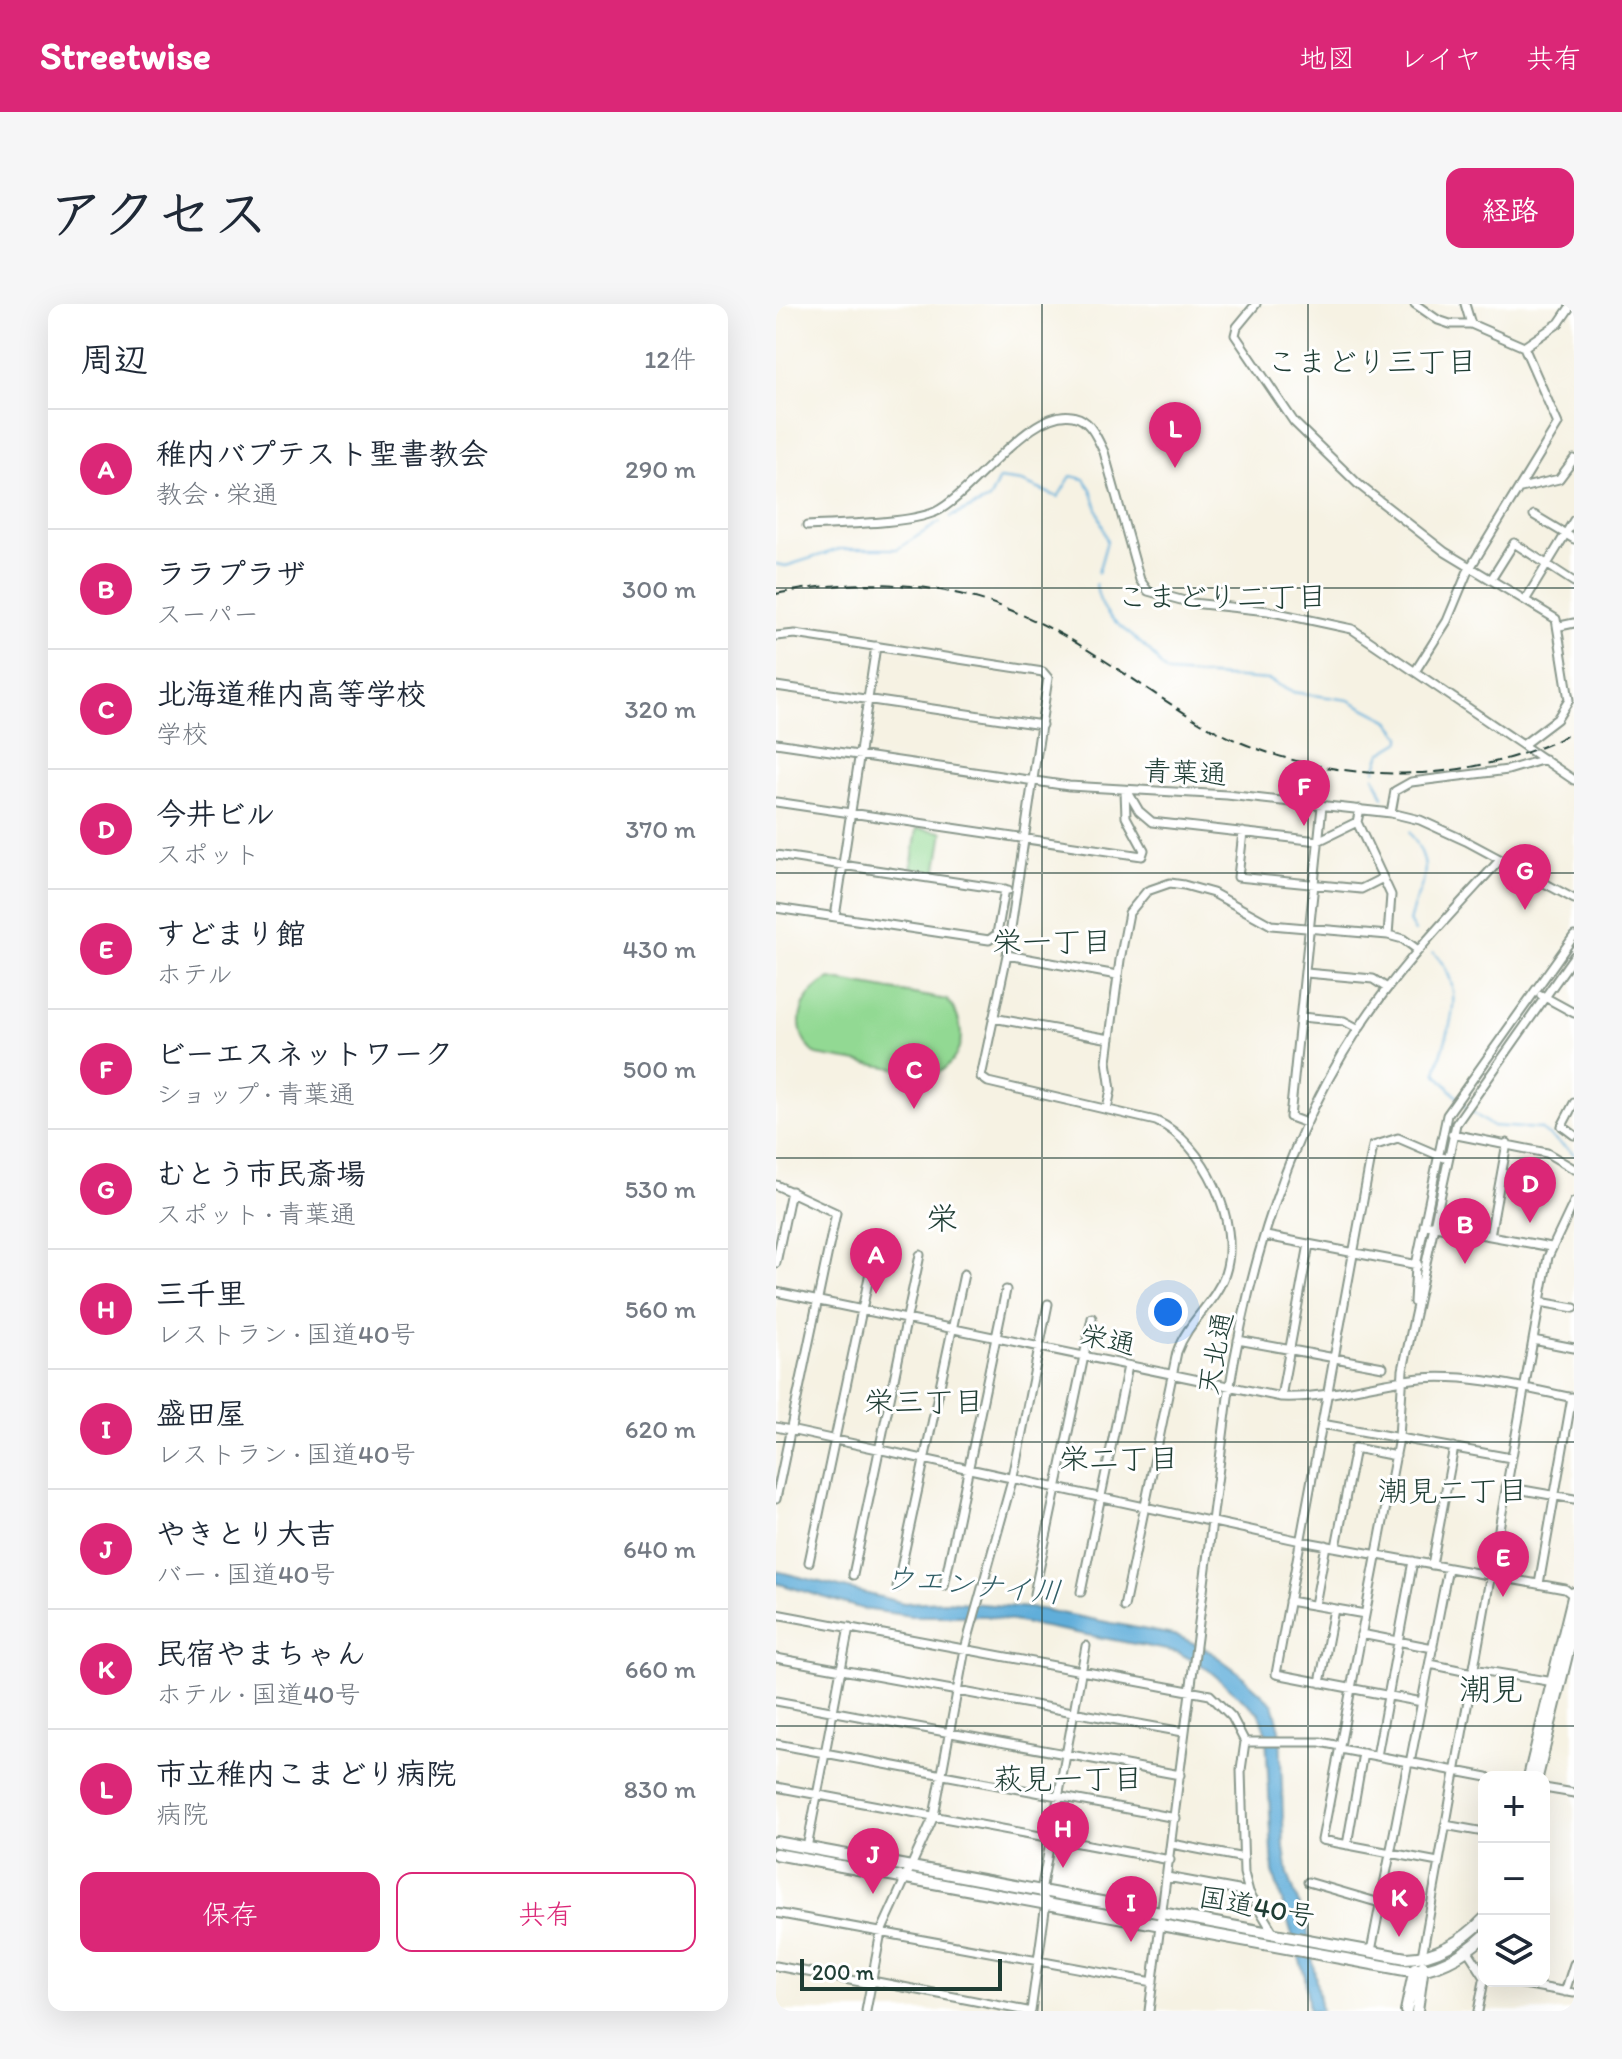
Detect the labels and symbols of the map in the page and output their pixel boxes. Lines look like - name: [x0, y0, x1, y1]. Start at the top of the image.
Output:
- district label: こまどり三丁目: [1267, 343, 1477, 380]
- pin: L: [1149, 402, 1201, 468]
- district label: こまどり二丁目: [1117, 578, 1327, 615]
- street label: 青葉通: [1142, 753, 1228, 791]
- pin: F: [1278, 760, 1330, 826]
- pin: G: [1499, 844, 1551, 910]
- district label: 栄一丁目: [992, 923, 1112, 960]
- pin: C: [888, 1043, 940, 1109]
- pin: D: [1504, 1157, 1556, 1223]
- pin: B: [1439, 1198, 1491, 1264]
- district label: 栄: [926, 1199, 958, 1237]
- pin: A: [850, 1228, 902, 1294]
- your location: [1148, 1292, 1188, 1332]
- street label: 天北通: [1190, 1309, 1240, 1397]
- street label: 栄通: [1077, 1317, 1139, 1361]
- district label: 栄三丁目: [864, 1383, 984, 1420]
- district label: 栄二丁目: [1059, 1440, 1179, 1477]
- district label: 潮見二丁目: [1378, 1472, 1528, 1509]
- pin: E: [1477, 1531, 1529, 1597]
- water label: ウエンナイ川: [883, 1558, 1063, 1611]
- district label: 潮見: [1459, 1670, 1523, 1708]
- district label: 萩見一丁目: [993, 1760, 1143, 1797]
- pin: H: [1037, 1802, 1089, 1868]
- pin: J: [847, 1828, 899, 1894]
- pin: K: [1373, 1871, 1425, 1937]
- pin: I: [1105, 1876, 1157, 1942]
- street label: 国道40号: [1196, 1879, 1318, 1933]
- scale bar: [800, 1955, 1002, 1991]

